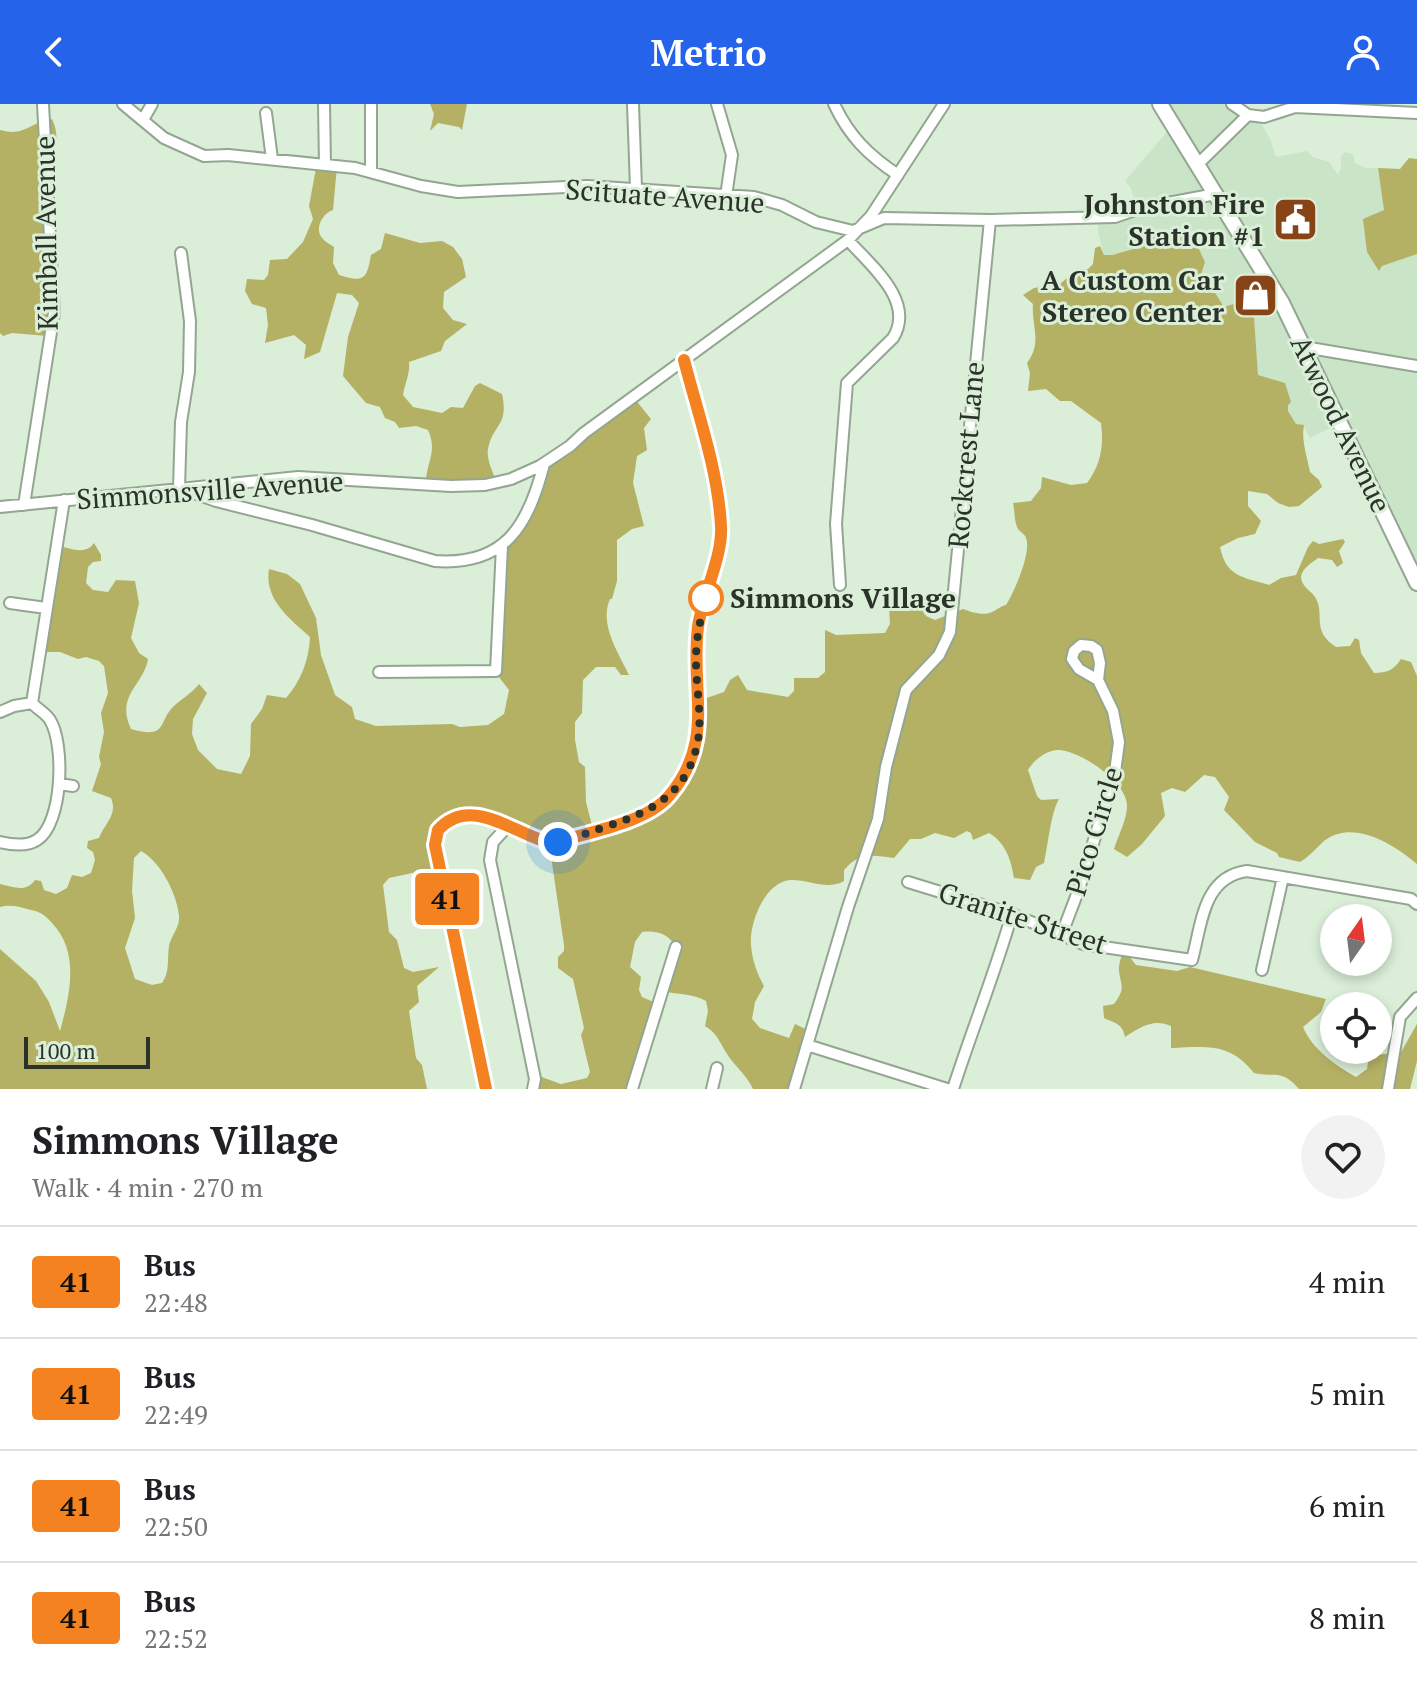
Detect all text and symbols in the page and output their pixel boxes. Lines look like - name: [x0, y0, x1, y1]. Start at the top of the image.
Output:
- text: Metrio: [650, 29, 767, 76]
- icon: back: [32, 30, 76, 74]
- icon: person: [1341, 30, 1385, 74]
- street label: Kimball Avenue: [25, 135, 66, 331]
- street label: Scituate Avenue: [564, 170, 766, 221]
- place label: Johnston Fire Station #1: [1084, 185, 1265, 254]
- public building icon: Johnston Fire Station #1: [1272, 196, 1320, 244]
- place label: A Custom Car Stereo Center: [1041, 261, 1224, 330]
- shop icon: A Custom Car Stereo Center: [1231, 272, 1279, 320]
- street label: Atwood Avenue: [1283, 329, 1400, 518]
- street label: Rockcrest Lane: [939, 360, 992, 550]
- street label: Simmonsville Avenue: [75, 462, 345, 517]
- place label: Simmons Village: [730, 579, 956, 616]
- marker: Simmons Village: [689, 581, 723, 615]
- street label: Pico Circle: [1056, 762, 1131, 900]
- your location: [538, 822, 578, 862]
- line badge: 41: [411, 873, 483, 925]
- street label: Granite Street: [934, 873, 1113, 962]
- text: 41: [431, 880, 463, 917]
- north arrow: [1320, 904, 1392, 976]
- map controls: [1320, 904, 1392, 1064]
- button: locate: [1320, 992, 1392, 1064]
- scale bar: [24, 1033, 150, 1069]
- text: 100 m: [36, 1036, 96, 1065]
- text: Simmons Village: [32, 1115, 339, 1165]
- button: heart: [1301, 1115, 1385, 1199]
- text: Walk · 4 min · 270 m: [32, 1170, 263, 1204]
- text: Bus: [144, 1245, 196, 1285]
- text: 4 min: [1309, 1262, 1385, 1302]
- text: 41: [60, 1263, 92, 1300]
- text: 22:48: [144, 1285, 208, 1319]
- text: Bus: [144, 1357, 196, 1397]
- text: 5 min: [1309, 1374, 1385, 1414]
- text: 41: [60, 1375, 92, 1412]
- text: 22:49: [144, 1397, 208, 1431]
- text: Bus: [144, 1469, 196, 1509]
- text: 6 min: [1309, 1486, 1385, 1526]
- text: 41: [60, 1487, 92, 1524]
- text: 22:50: [144, 1509, 208, 1543]
- text: Bus: [144, 1581, 196, 1621]
- text: 8 min: [1309, 1598, 1385, 1638]
- text: 41: [60, 1599, 92, 1636]
- text: 22:52: [144, 1621, 208, 1655]

